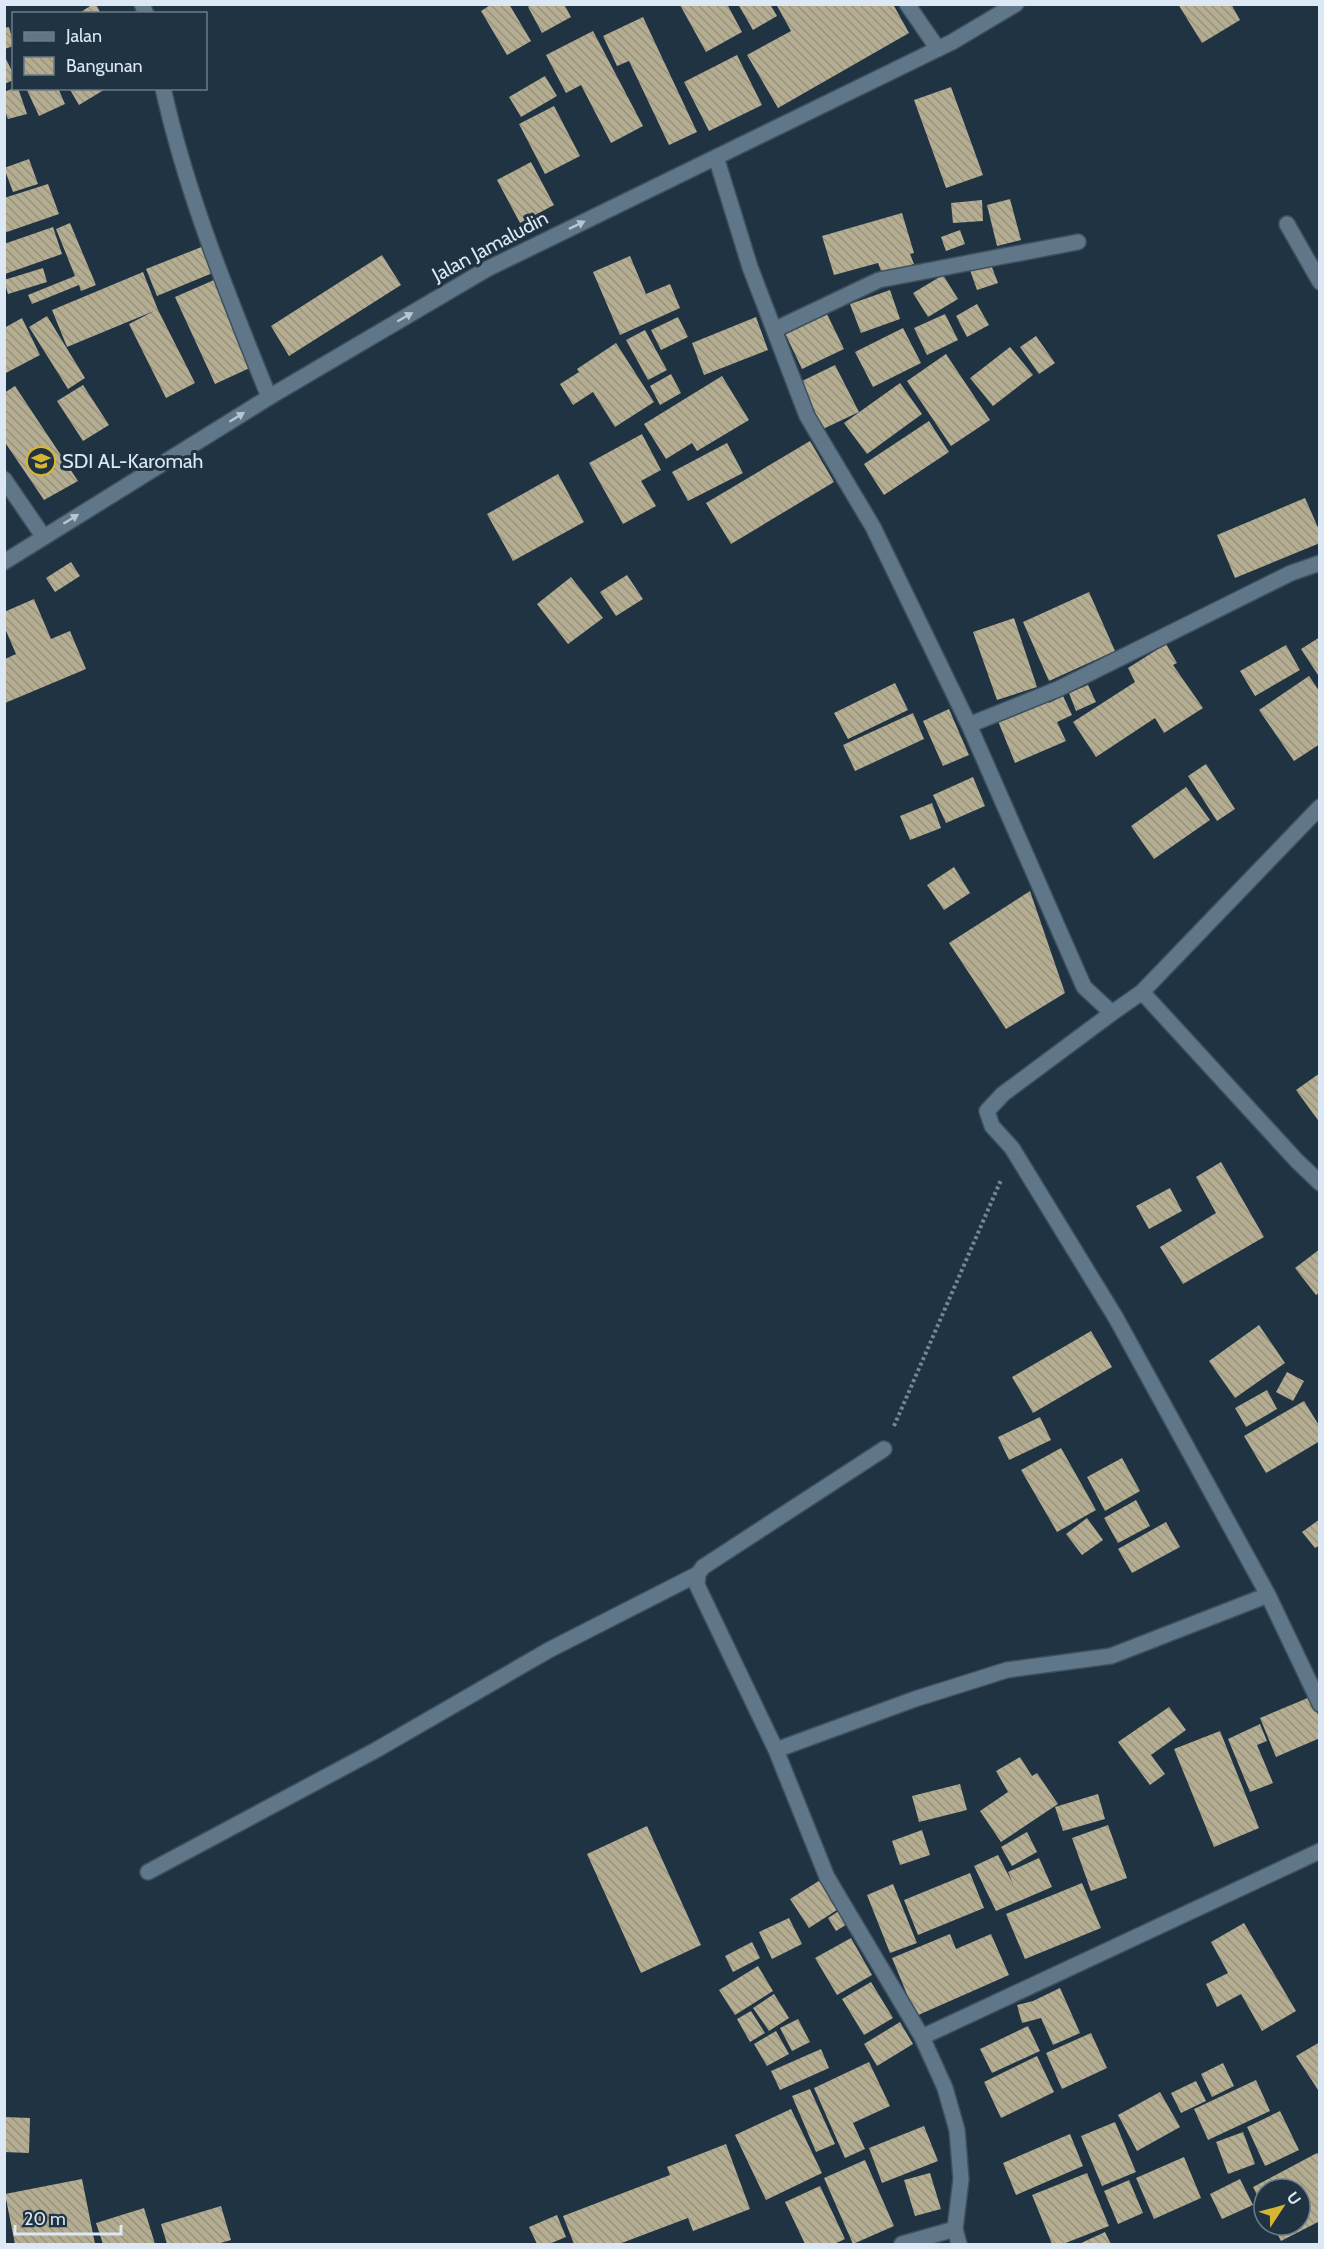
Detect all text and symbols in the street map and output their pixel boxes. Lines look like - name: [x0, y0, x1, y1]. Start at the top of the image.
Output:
- legend: [12, 12, 207, 90]
- text: Jalan: [65, 25, 102, 47]
- text: Bangunan: [66, 55, 143, 77]
- street label: Jalan Jamaludin: [427, 205, 552, 287]
- one-way arrow: [568, 220, 585, 229]
- one-way arrow: [397, 311, 413, 322]
- one-way arrow: [229, 411, 246, 422]
- school or university icon: SDI AL-Karomah: [25, 445, 57, 477]
- place label: SDI AL-Karomah: [62, 449, 203, 473]
- one-way arrow: [63, 513, 79, 524]
- north arrow: [1252, 2177, 1312, 2237]
- text: U: [1283, 2188, 1305, 2209]
- scale bar: [15, 2198, 122, 2236]
- text: 20 m: [24, 2208, 66, 2230]

